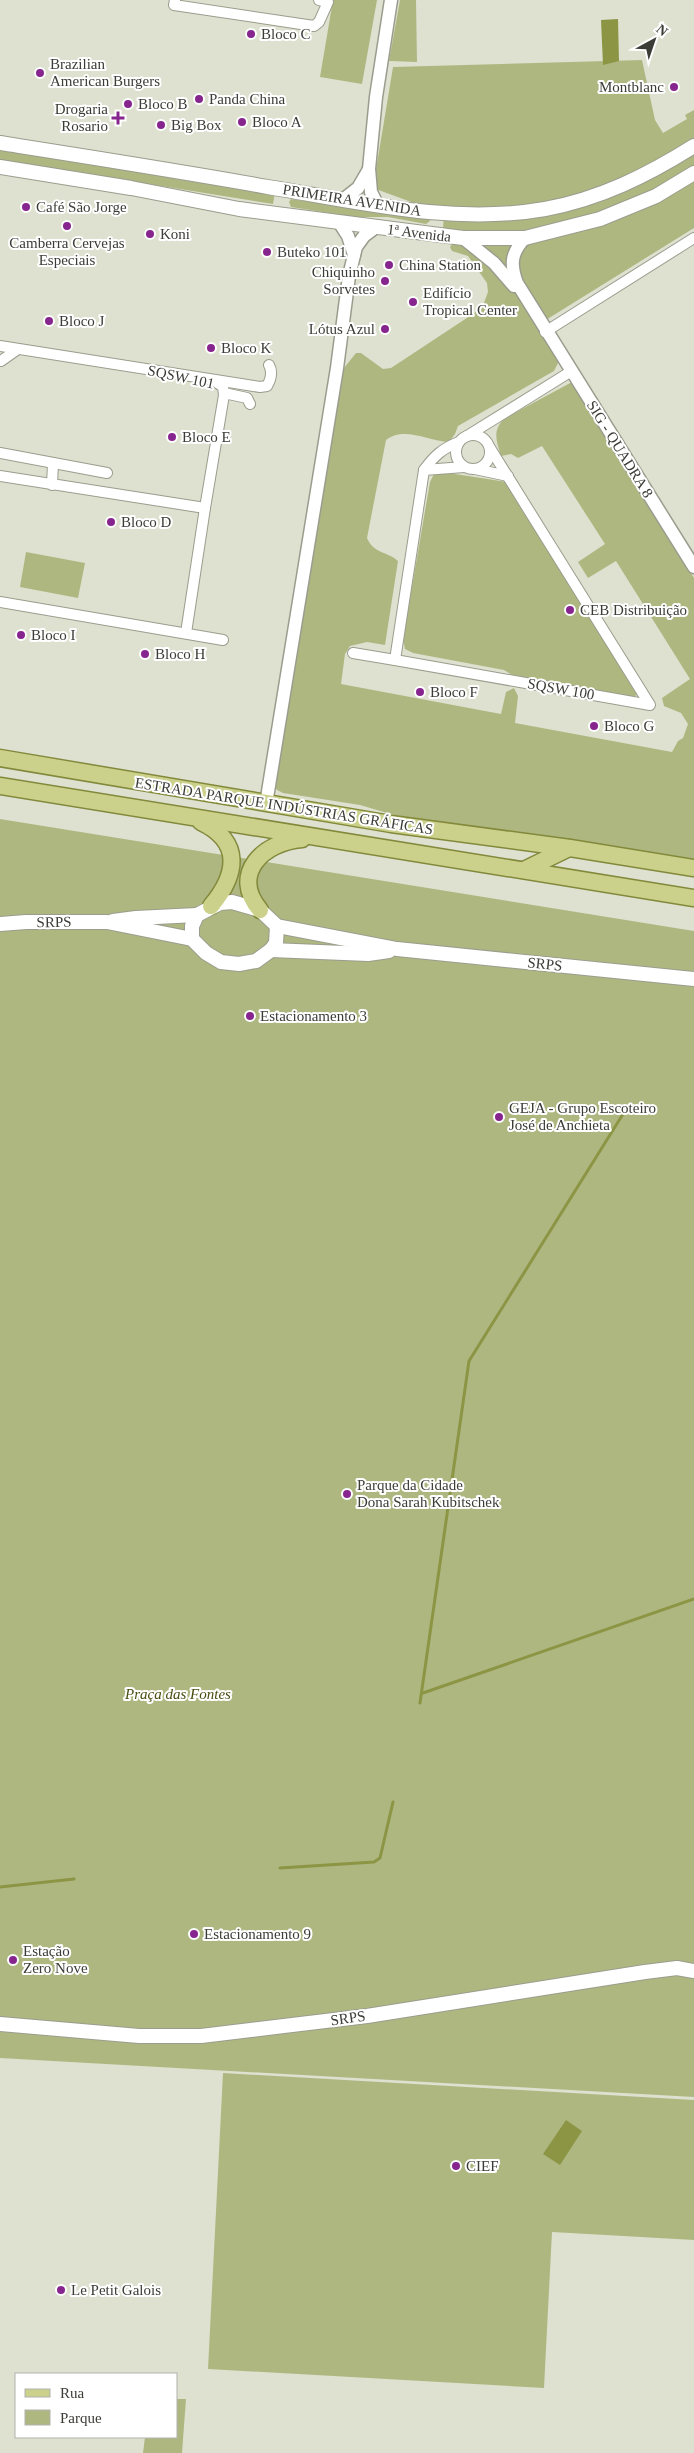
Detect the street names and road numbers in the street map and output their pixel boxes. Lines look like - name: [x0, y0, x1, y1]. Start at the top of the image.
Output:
- street label: PRIMEIRA AVENIDA: [282, 181, 423, 219]
- street label: 1ª Avenida: [386, 221, 452, 245]
- street label: SQSW 101: [146, 362, 216, 392]
- street label: SIG - QUADRA 8: [584, 398, 656, 500]
- street label: SQSW 100: [526, 675, 596, 703]
- street label: ESTRADA PARQUE INDÚSTRIAS GRÁFICAS: [134, 775, 434, 837]
- street label: SRPS: [36, 914, 72, 930]
- street label: SRPS: [527, 954, 563, 974]
- street label: SRPS: [330, 2008, 366, 2028]

